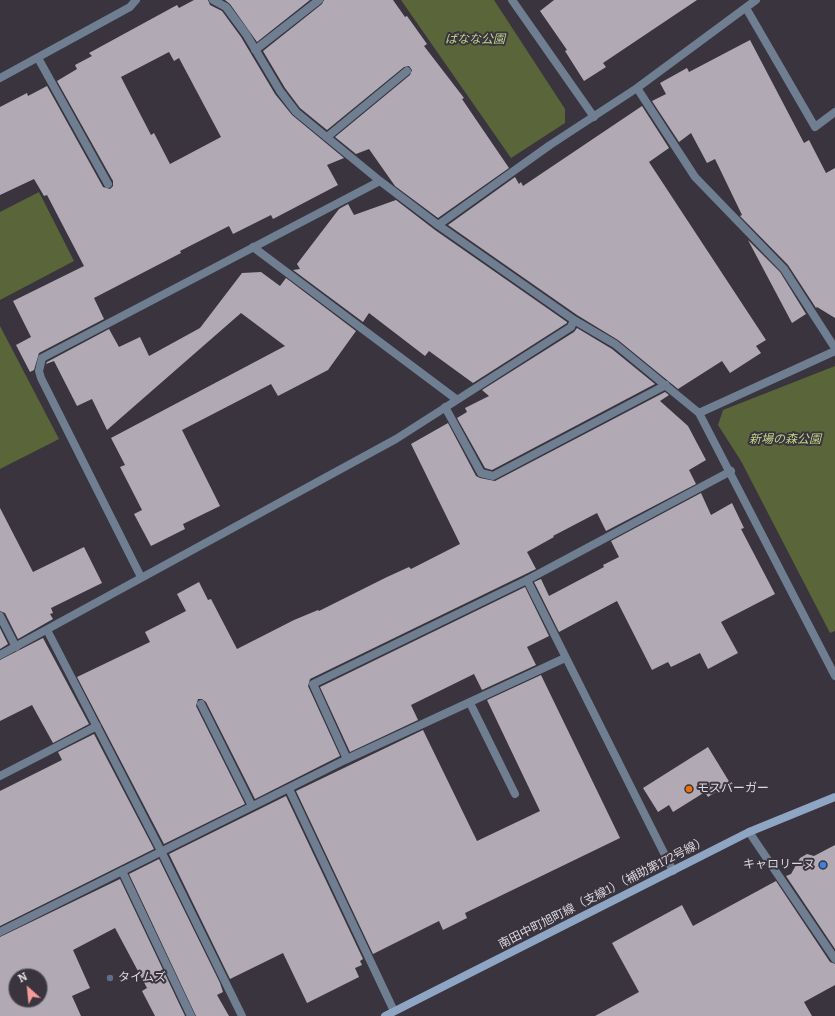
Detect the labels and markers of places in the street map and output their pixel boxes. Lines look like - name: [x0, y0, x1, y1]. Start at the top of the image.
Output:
- place label: モスバーガー: [697, 782, 769, 796]
- marker: モスバーガー: [684, 784, 694, 794]
- place label: キャロリーヌ: [743, 858, 815, 872]
- marker: キャロリーヌ: [818, 860, 828, 870]
- place label: タイムズ: [118, 971, 166, 985]
- marker: タイムズ: [105, 973, 115, 983]

